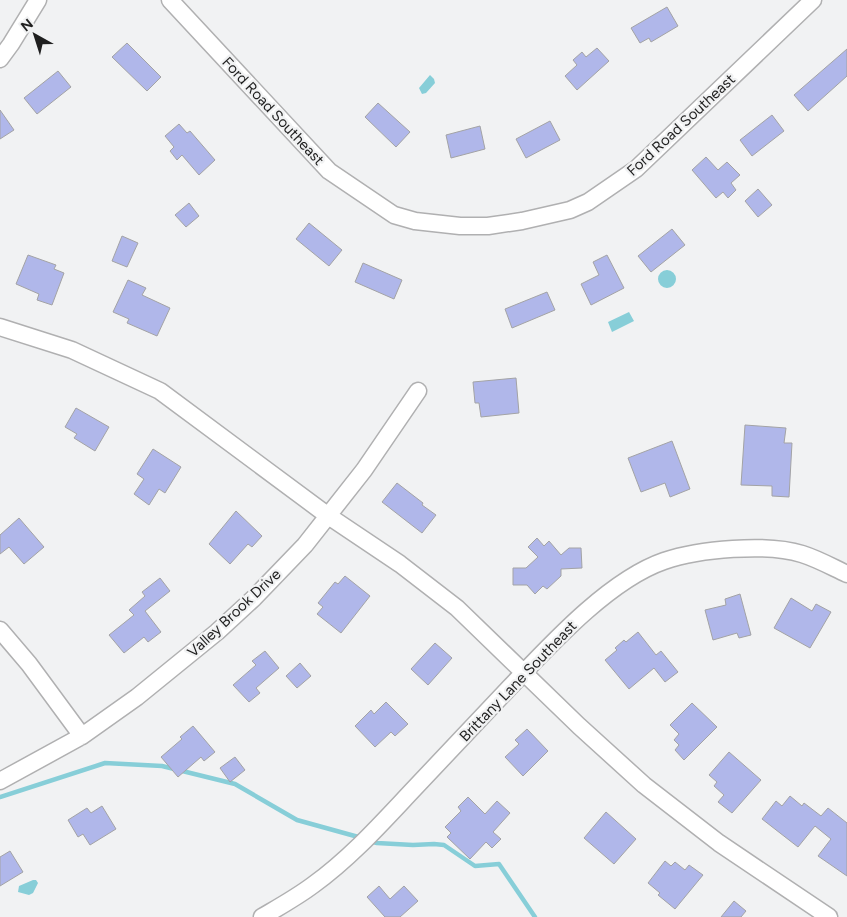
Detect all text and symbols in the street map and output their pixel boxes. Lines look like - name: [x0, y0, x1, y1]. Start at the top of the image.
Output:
- north arrow: [10, 10, 60, 60]
- text: N: [18, 15, 37, 35]
- street label: Ford Road Southeast: [218, 53, 328, 169]
- street label: Ford Road Southeast: [623, 70, 739, 180]
- street label: Valley Brook Drive: [184, 565, 284, 661]
- street label: Brittany Lane Southeast: [456, 617, 581, 745]

